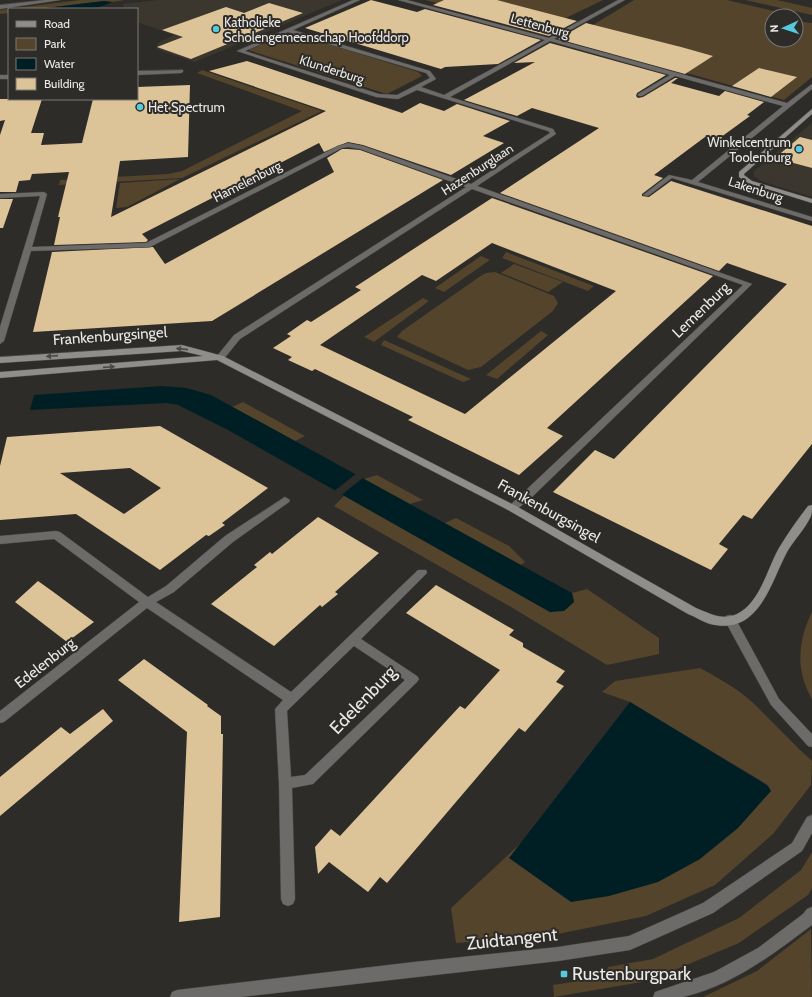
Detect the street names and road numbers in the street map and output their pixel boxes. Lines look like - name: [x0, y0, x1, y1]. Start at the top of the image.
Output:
- street label: Lettenburg: [509, 9, 572, 41]
- street label: Klunderburg: [298, 51, 367, 87]
- street label: Hazenburglaan: [438, 140, 516, 198]
- street label: Hamelenburg: [210, 157, 284, 205]
- street label: Lakenburg: [727, 173, 786, 206]
- street label: Lemenburg: [669, 278, 734, 342]
- street label: Frankenburgsingel: [52, 323, 168, 349]
- street label: Frankenburgsingel: [495, 475, 604, 547]
- street label: Edelenburg: [11, 633, 79, 692]
- street label: Edelenburg: [325, 661, 402, 739]
- street label: Zuidtangent: [465, 923, 559, 955]

